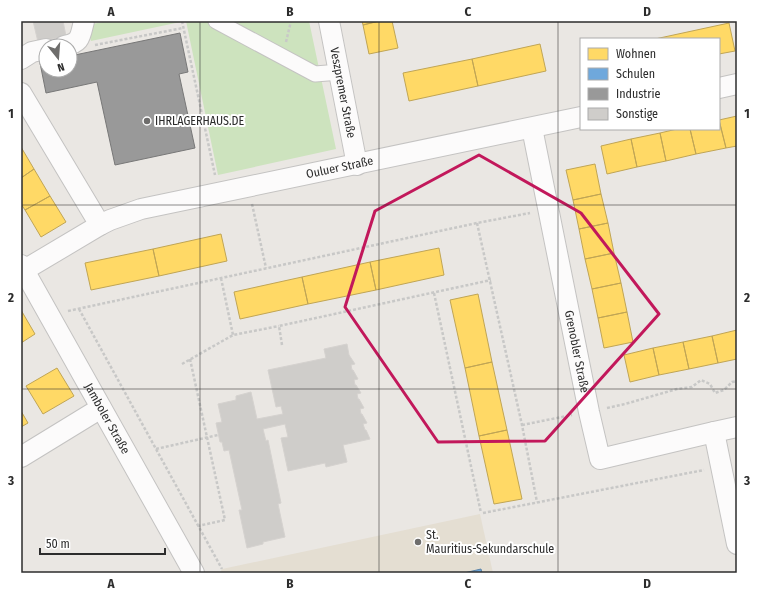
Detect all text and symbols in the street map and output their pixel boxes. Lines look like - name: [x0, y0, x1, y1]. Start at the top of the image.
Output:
- text: A: [106, 4, 115, 19]
- text: B: [286, 4, 294, 19]
- text: C: [465, 4, 472, 19]
- text: D: [643, 4, 651, 19]
- north arrow: [38, 38, 78, 78]
- legend: [580, 38, 720, 130]
- street label: Veszpremer Straße: [327, 46, 359, 139]
- text: Wohnen: [616, 47, 656, 61]
- text: N: [56, 60, 66, 74]
- text: Schulen: [616, 67, 655, 81]
- text: Industrie: [616, 87, 660, 101]
- text: 1: [8, 106, 14, 121]
- text: 1: [744, 106, 750, 121]
- text: Sonstige: [616, 107, 658, 121]
- place label: IHRLAGERHAUS.DE: [155, 114, 244, 128]
- marker: IHRLAGERHAUS.DE: [142, 116, 152, 126]
- street label: Ouluer Straße: [305, 154, 375, 181]
- text: 2: [7, 290, 14, 305]
- text: 2: [743, 290, 750, 305]
- street label: Grenobler Straße: [562, 309, 592, 394]
- street label: Jamboler Straße: [82, 381, 133, 456]
- text: 3: [7, 473, 14, 488]
- text: 3: [743, 473, 750, 488]
- place label: St. Mauritius-Sekundarschule: [426, 528, 554, 556]
- scale bar: [40, 530, 165, 556]
- text: 50 m: [46, 537, 70, 551]
- marker: St. Mauritius-Sekundarschule: [413, 537, 423, 547]
- text: A: [106, 576, 115, 591]
- text: B: [286, 576, 294, 591]
- text: C: [465, 576, 472, 591]
- text: D: [643, 576, 651, 591]

